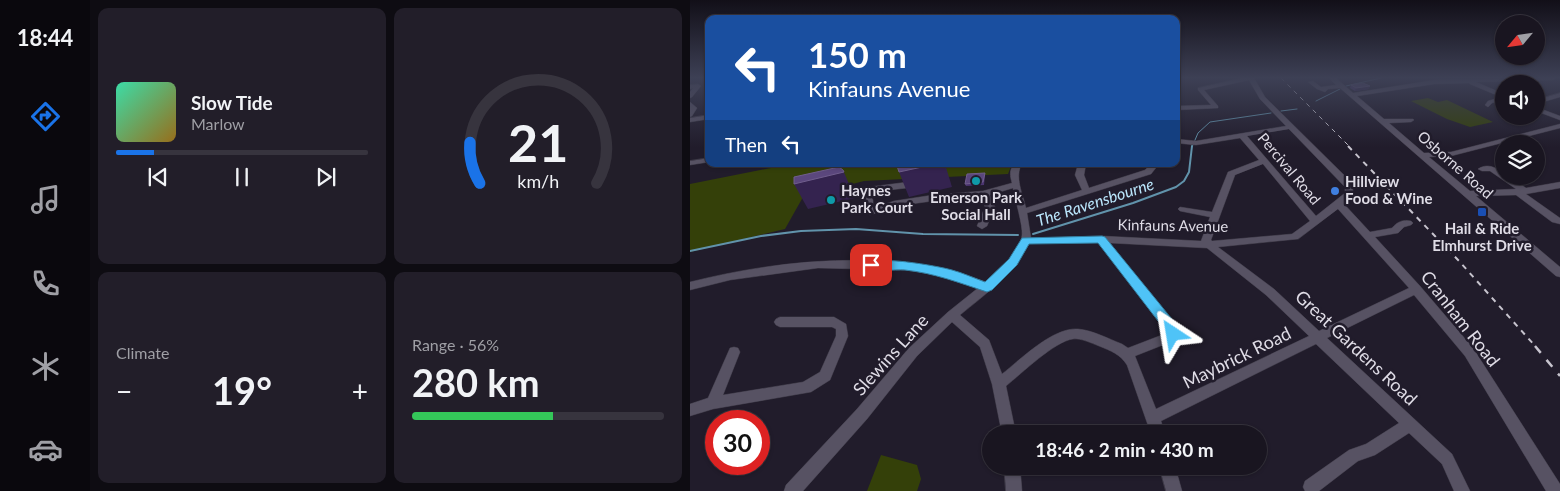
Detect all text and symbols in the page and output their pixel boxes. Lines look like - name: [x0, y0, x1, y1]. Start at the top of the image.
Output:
- north arrow: [1495, 15, 1545, 65]
- map controls: [1495, 15, 1545, 185]
- text: 18:44: [17, 24, 73, 51]
- text: 150 m: [808, 33, 907, 75]
- icon: left: [725, 35, 790, 100]
- text: Kinfauns Avenue: [808, 75, 970, 102]
- button: sound: [1495, 75, 1545, 125]
- text: Slow Tide: [191, 91, 273, 114]
- icon: directions: [28, 99, 63, 134]
- text: 21: [508, 111, 568, 173]
- text: Marlow: [191, 114, 245, 133]
- street label: Osborne Road: [1414, 127, 1497, 202]
- street label: Percival Road: [1255, 129, 1325, 208]
- icon: left: [777, 130, 805, 158]
- text: Then: [725, 133, 767, 156]
- button: layers: [1495, 135, 1545, 185]
- icon: previous: [144, 163, 172, 191]
- icon: pause: [228, 163, 256, 191]
- icon: next: [312, 163, 340, 191]
- text: km/h: [517, 170, 559, 192]
- place label: Hillview Food & Wine: [1345, 172, 1433, 207]
- water label: The Ravensbourne: [1034, 173, 1156, 229]
- marker: Emerson Park Social Hall: [970, 175, 982, 187]
- place label: Haynes Park Court: [841, 181, 913, 216]
- icon: music: [28, 182, 63, 217]
- marker: Hillview Food & Wine: [1329, 185, 1341, 197]
- place label: Emerson Park Social Hall: [930, 188, 1023, 223]
- marker: Haynes Park Court: [825, 194, 837, 206]
- marker: Hail & Ride Elmhurst Drive: [1476, 206, 1488, 218]
- street label: Kinfauns Avenue: [1118, 215, 1229, 235]
- place label: Hail & Ride Elmhurst Drive: [1432, 219, 1532, 254]
- pin: [850, 244, 892, 286]
- icon: arrive: [857, 251, 885, 279]
- icon: phone: [28, 266, 63, 301]
- street label: Cranham Road: [1417, 266, 1505, 371]
- street label: Great Gardens Road: [1291, 285, 1422, 409]
- position arrow: [1146, 307, 1198, 359]
- street label: Slewins Lane: [848, 309, 933, 400]
- street label: Maybrick Road: [1179, 321, 1294, 393]
- text: Range · 56%: [412, 335, 499, 354]
- text: Climate: [116, 343, 169, 362]
- icon: climate: [28, 349, 63, 384]
- text: 280 km: [412, 359, 540, 405]
- text: 19°: [212, 367, 272, 413]
- text: −: [116, 374, 132, 408]
- text: +: [352, 374, 368, 408]
- speed limit sign: 30: [705, 410, 770, 475]
- icon: car: [28, 432, 63, 467]
- text: 18:46 · 2 min · 430 m: [1035, 438, 1214, 461]

